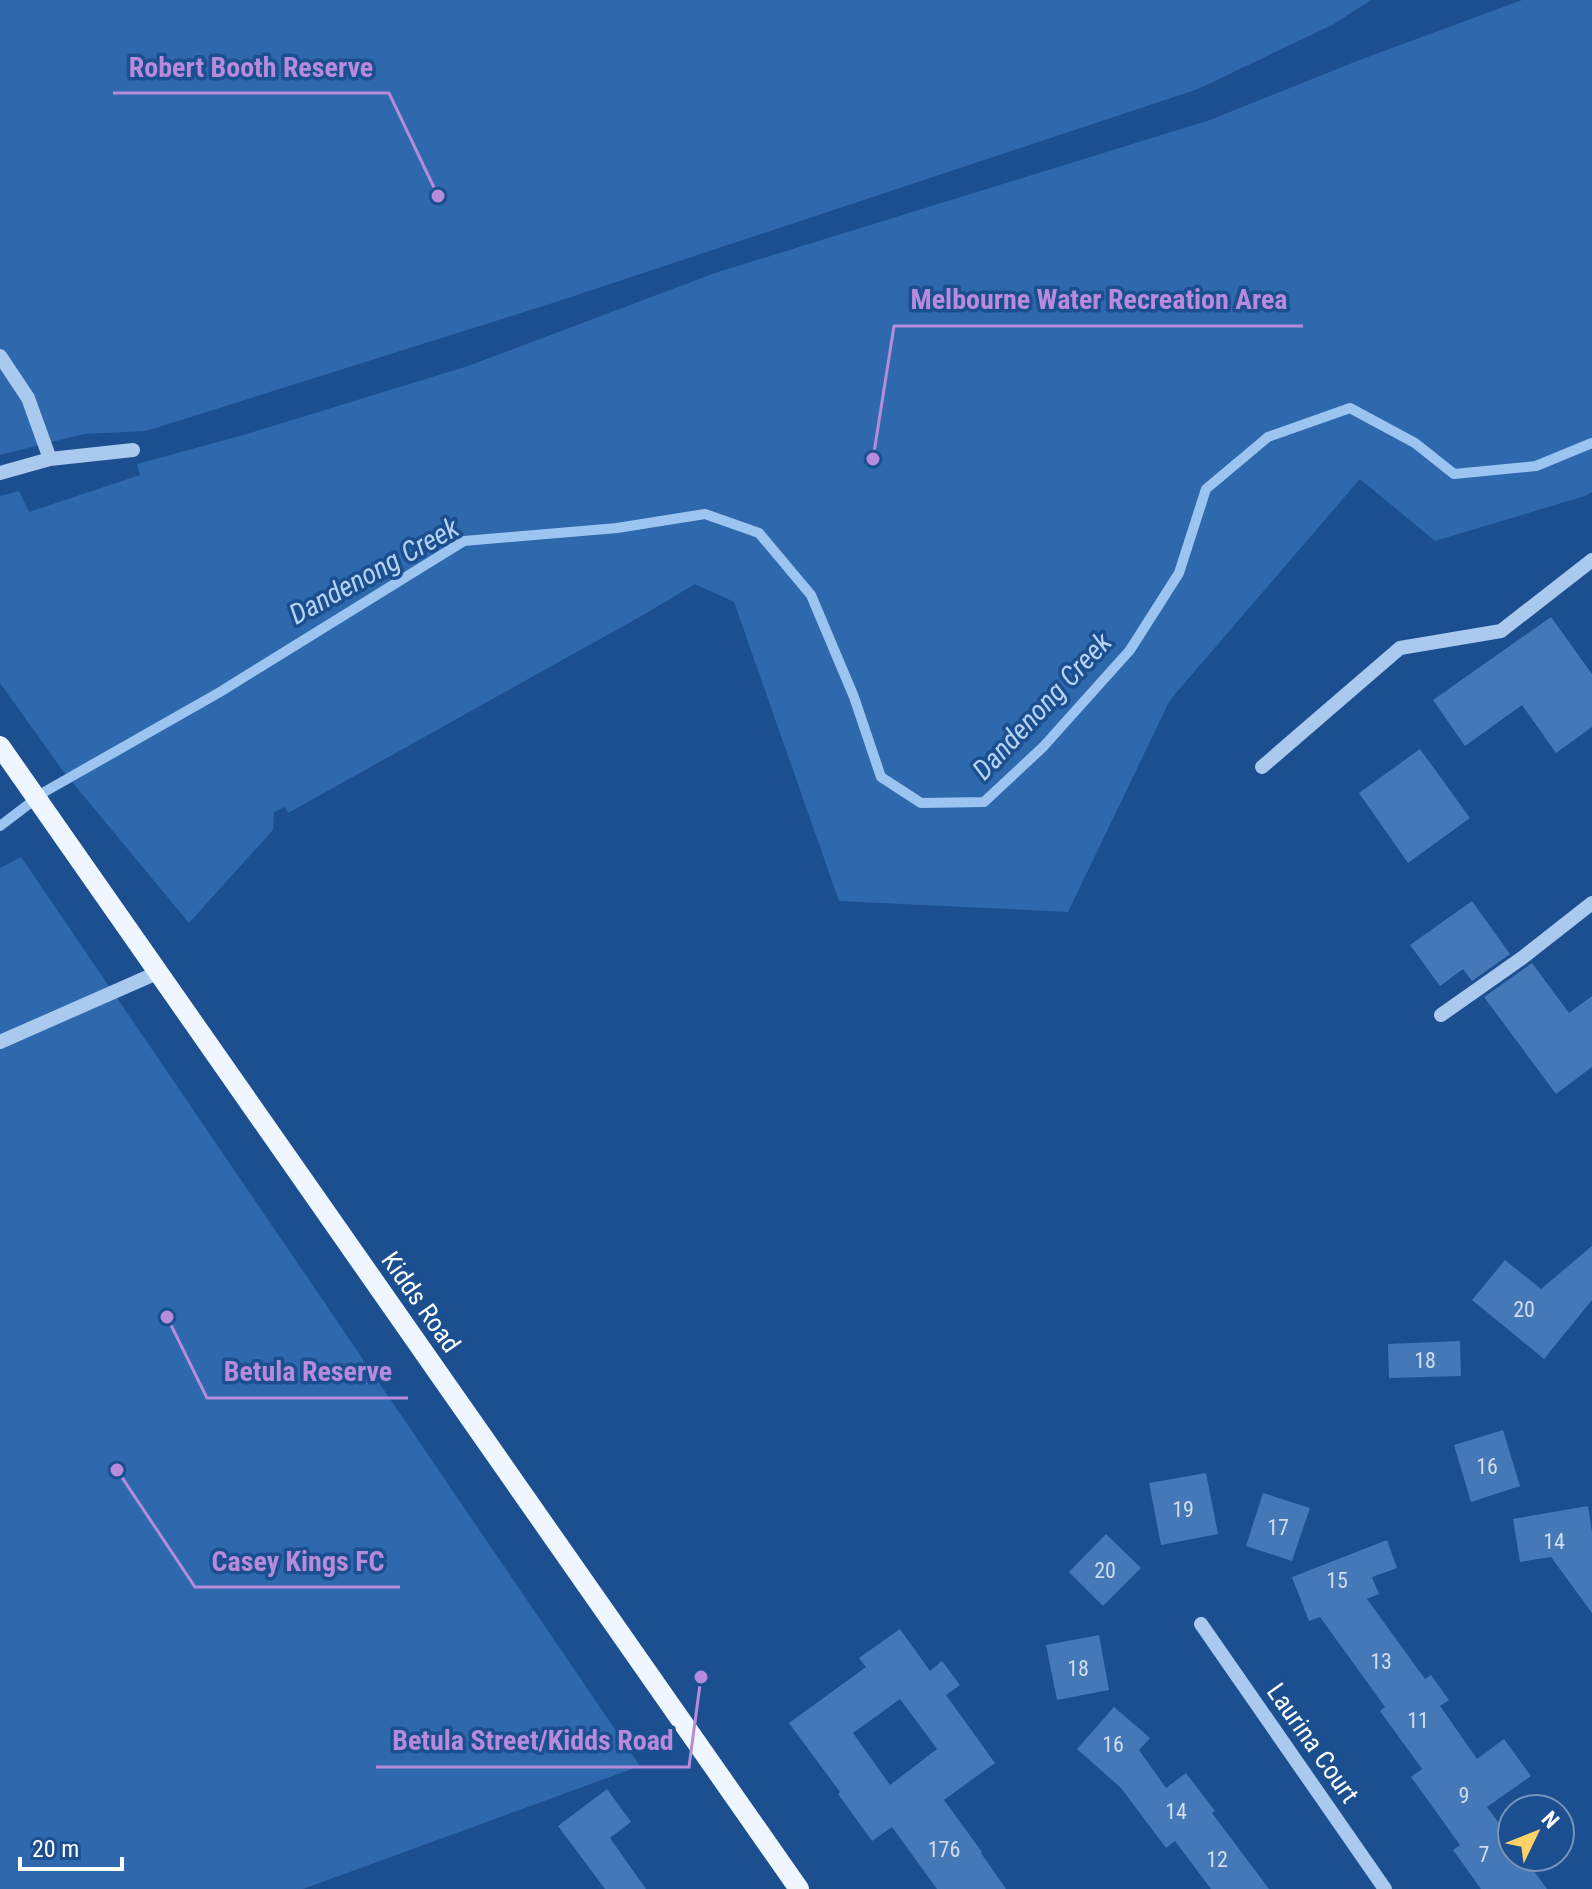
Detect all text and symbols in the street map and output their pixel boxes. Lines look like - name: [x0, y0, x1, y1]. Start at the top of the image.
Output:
- callout: Robert Booth Reserve: [113, 41, 389, 93]
- text: Robert Booth Reserve: [129, 51, 373, 84]
- callout: Melbourne Water Recreation Area: [894, 274, 1303, 326]
- text: Melbourne Water Recreation Area: [910, 283, 1288, 316]
- water label: Dandenong Creek: [283, 510, 465, 631]
- water label: Dandenong Creek: [966, 625, 1119, 786]
- street label: Kidds Road: [375, 1246, 467, 1358]
- house number: 20: [1513, 1297, 1535, 1322]
- callout: Betula Reserve: [207, 1346, 408, 1398]
- house number: 18: [1414, 1348, 1436, 1373]
- text: Betula Reserve: [224, 1355, 392, 1388]
- house number: 16: [1476, 1454, 1498, 1479]
- house number: 19: [1172, 1497, 1194, 1522]
- house number: 17: [1267, 1515, 1289, 1540]
- house number: 14: [1543, 1529, 1565, 1554]
- callout: Casey Kings FC: [195, 1535, 400, 1587]
- text: Casey Kings FC: [212, 1545, 384, 1578]
- house number: 20: [1094, 1558, 1116, 1583]
- house number: 15: [1326, 1568, 1348, 1593]
- house number: 13: [1370, 1649, 1392, 1674]
- house number: 18: [1067, 1656, 1089, 1681]
- street label: Laurina Court: [1261, 1678, 1365, 1808]
- house number: 11: [1407, 1708, 1429, 1733]
- callout: Betula Street/Kidds Road: [376, 1715, 689, 1767]
- text: Betula Street/Kidds Road: [392, 1724, 674, 1757]
- house number: 16: [1102, 1732, 1124, 1757]
- house number: 9: [1459, 1783, 1469, 1808]
- north arrow: [1496, 1793, 1576, 1873]
- house number: 14: [1165, 1799, 1187, 1824]
- text: N: [1537, 1806, 1564, 1833]
- scale bar: [20, 1821, 122, 1871]
- text: 20 m: [32, 1835, 79, 1863]
- house number: 176: [928, 1837, 960, 1862]
- house number: 7: [1479, 1842, 1489, 1867]
- house number: 12: [1206, 1847, 1228, 1872]

